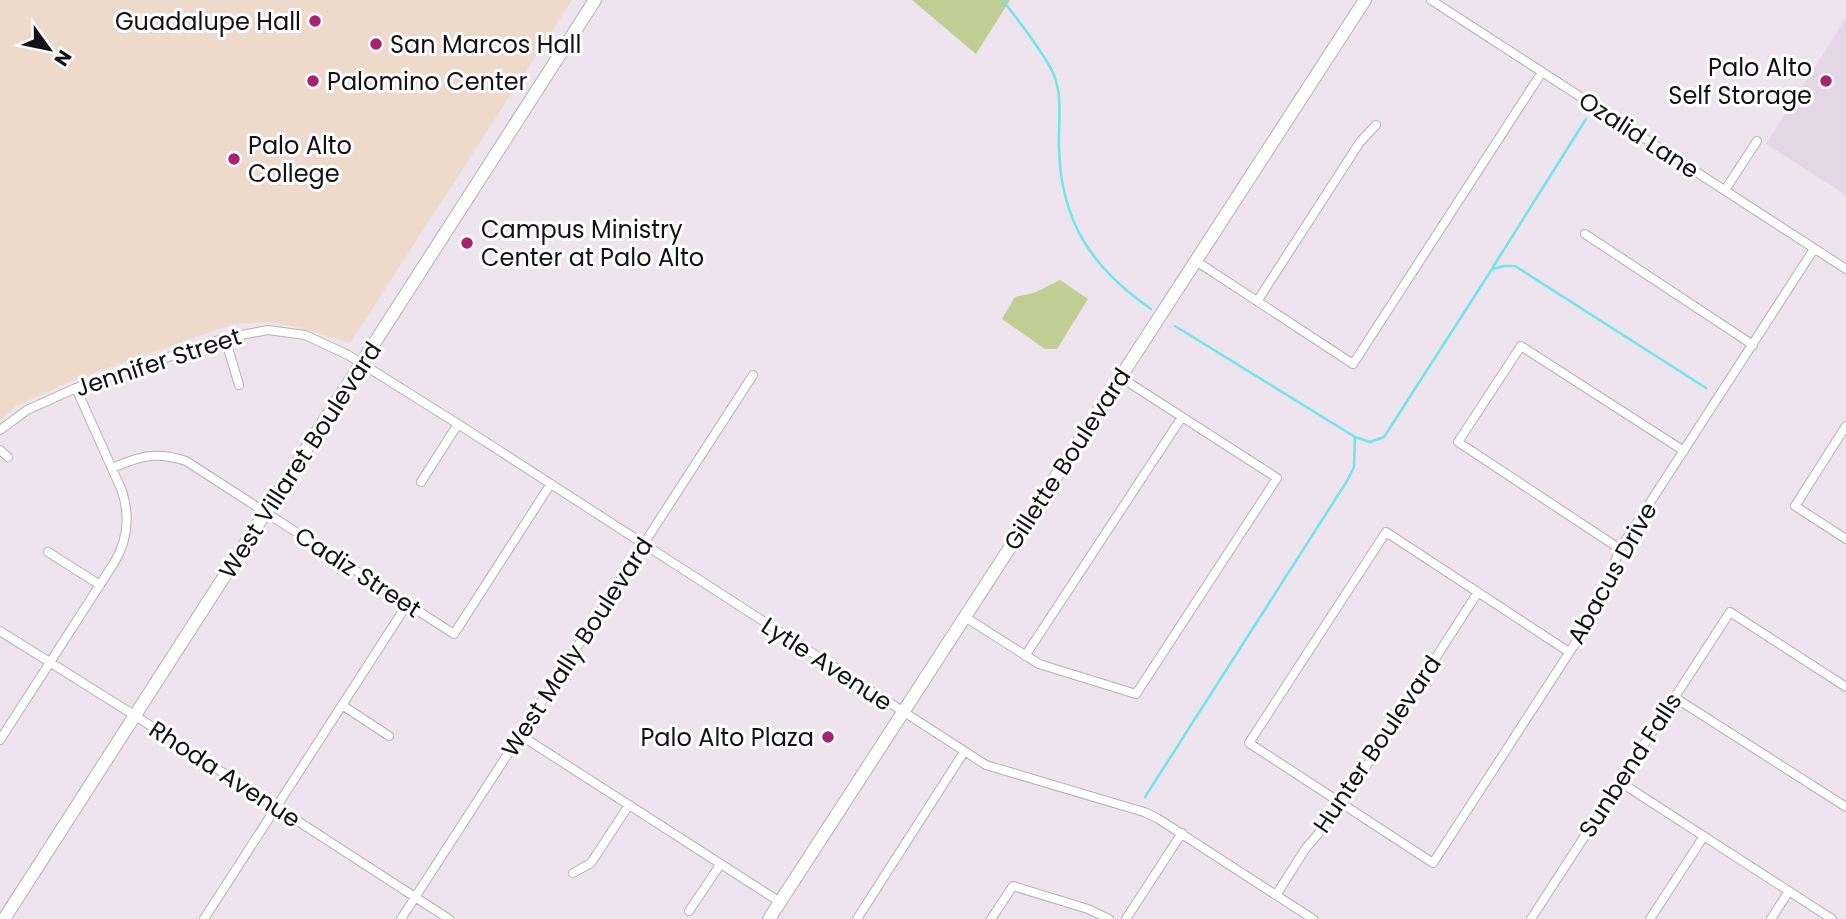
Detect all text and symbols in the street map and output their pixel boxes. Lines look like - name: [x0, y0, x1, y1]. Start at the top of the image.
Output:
- place label: Guadalupe Hall: [115, 5, 301, 38]
- marker: Guadalupe Hall: [307, 13, 323, 29]
- north arrow: [14, 14, 84, 84]
- place label: San Marcos Hall: [390, 28, 581, 61]
- marker: San Marcos Hall: [368, 36, 384, 52]
- text: N: [48, 45, 78, 71]
- place label: Palo Alto Self Storage: [1668, 51, 1812, 112]
- place label: Palomino Center: [327, 65, 528, 98]
- marker: Palomino Center: [305, 73, 321, 89]
- marker: Palo Alto Self Storage: [1818, 73, 1834, 89]
- street label: Ozalid Lane: [1572, 84, 1706, 186]
- place label: Palo Alto College: [248, 129, 352, 190]
- marker: Palo Alto College: [226, 151, 242, 167]
- place label: Campus Ministry Center at Palo Alto: [481, 213, 704, 274]
- marker: Campus Ministry Center at Palo Alto: [459, 235, 475, 251]
- street label: Jennifer Street: [71, 320, 245, 404]
- street label: West Villaret Boulevard: [211, 335, 389, 585]
- street label: Gillette Boulevard: [996, 361, 1138, 557]
- street label: Abacus Drive: [1559, 496, 1665, 650]
- street label: Cadiz Street: [288, 519, 428, 625]
- street label: West Mally Boulevard: [494, 531, 660, 763]
- street label: Lytle Avenue: [755, 609, 899, 719]
- street label: Hunter Boulevard: [1305, 649, 1449, 839]
- street label: Sunbend Falls: [1571, 686, 1689, 844]
- street label: Rhoda Avenue: [143, 713, 307, 835]
- place label: Palo Alto Plaza: [640, 721, 814, 754]
- marker: Palo Alto Plaza: [820, 729, 836, 745]

